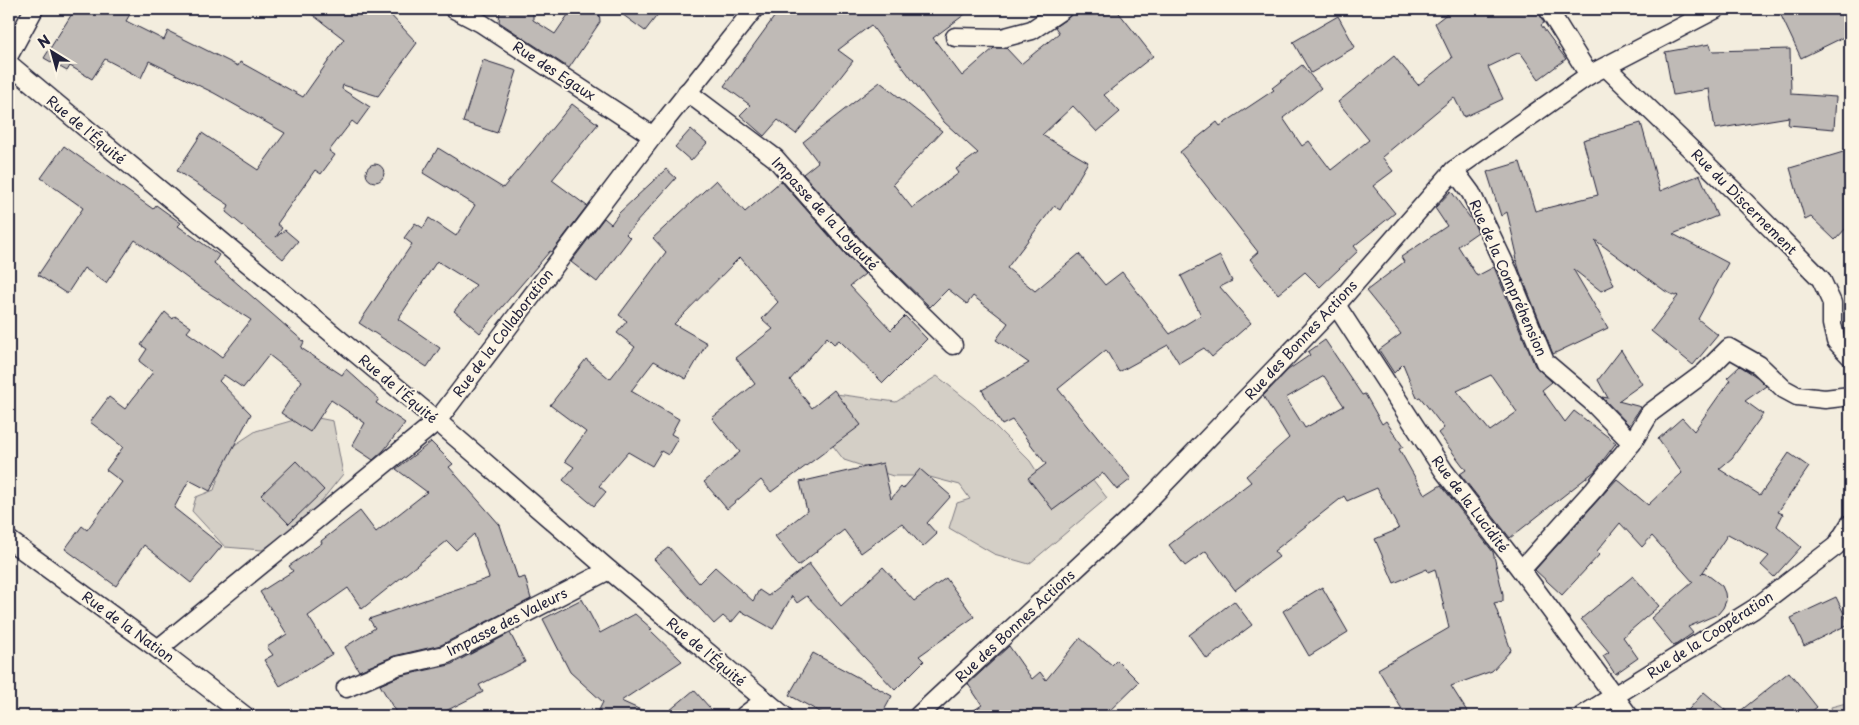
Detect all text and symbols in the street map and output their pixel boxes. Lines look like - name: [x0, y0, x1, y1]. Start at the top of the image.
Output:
- north arrow: [28, 28, 78, 78]
- text: N: [33, 29, 55, 53]
- street label: Rue des Egaux: [509, 36, 600, 105]
- street label: Rue de l'Équité: [42, 90, 130, 169]
- street label: Rue du Discernement: [1687, 144, 1802, 260]
- street label: Impasse de la Loyauté: [767, 152, 884, 275]
- street label: Rue de la Compréhension: [1464, 196, 1553, 360]
- street label: Rue de la Collaboration: [447, 264, 558, 401]
- street label: Rue des Bonnes Actions: [1239, 275, 1362, 404]
- street label: Rue de l'Équité: [354, 349, 442, 428]
- street label: Rue de la Lucidité: [1427, 451, 1514, 557]
- street label: Rue des Bonnes Actions: [950, 564, 1079, 687]
- street label: Impasse des Valeurs: [443, 582, 571, 661]
- street label: Rue de la Nation: [78, 586, 179, 667]
- street label: Rue de la Coopération: [1642, 586, 1777, 683]
- street label: Rue de l'Équité: [662, 612, 750, 691]

